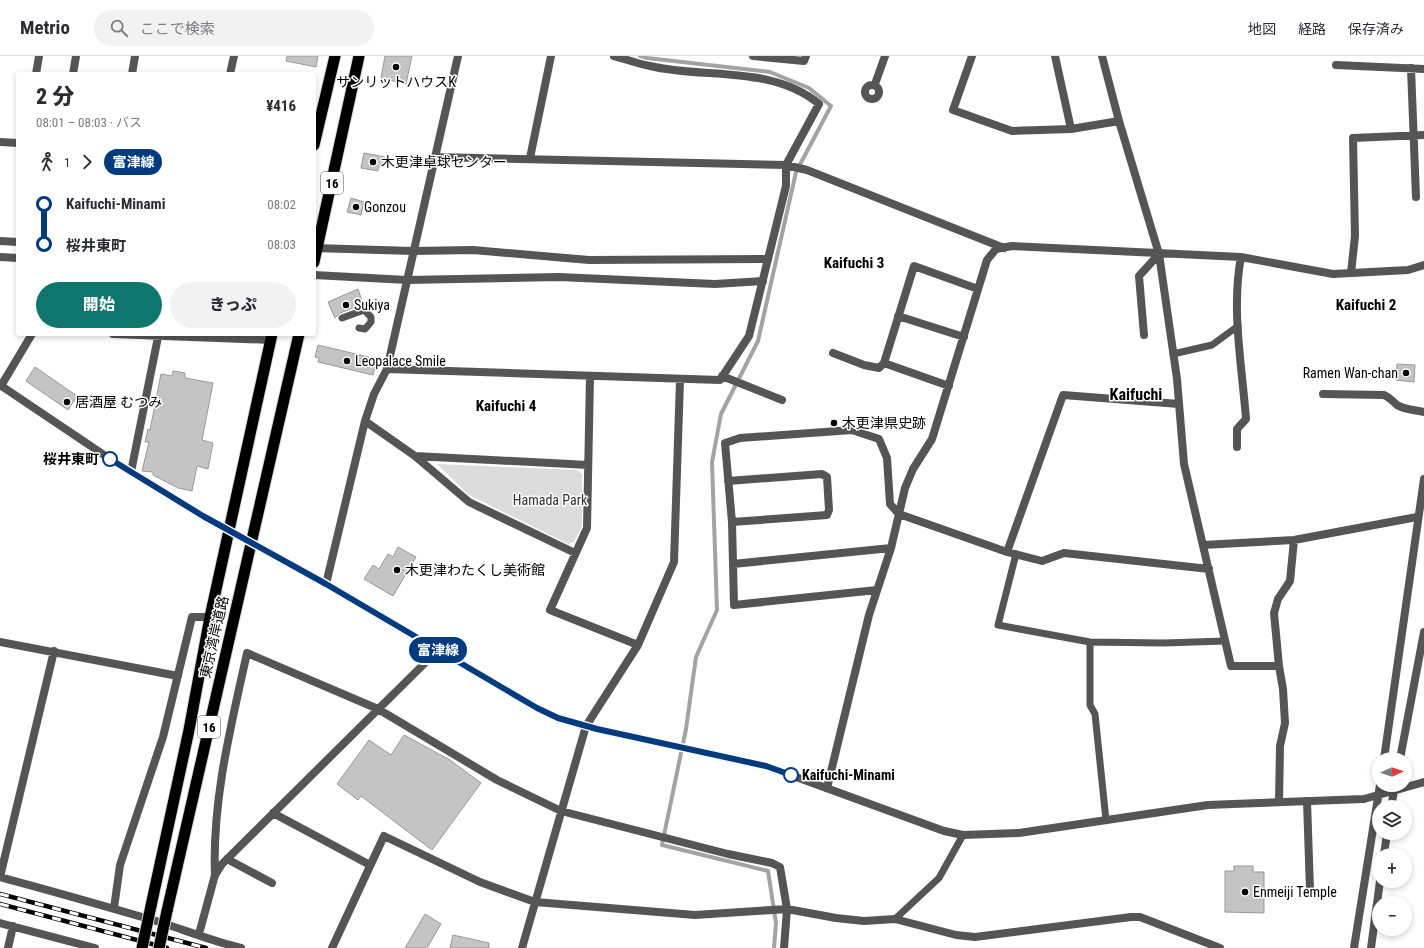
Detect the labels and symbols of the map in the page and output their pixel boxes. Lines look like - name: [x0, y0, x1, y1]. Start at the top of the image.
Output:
- marker: サンリットハウスK: [391, 62, 401, 72]
- place label: サンリットハウスK: [336, 74, 456, 90]
- place label: 木更津卓球センター: [381, 154, 507, 170]
- marker: 木更津卓球センター: [368, 157, 378, 167]
- road number: 16: [321, 172, 343, 194]
- place label: Gonzou: [364, 199, 406, 215]
- marker: Gonzou: [351, 202, 361, 212]
- district label: Kaifuchi 3: [824, 254, 884, 272]
- district label: Kaifuchi 2: [1336, 296, 1396, 314]
- place label: Sukiya: [354, 297, 390, 313]
- marker: Sukiya: [341, 300, 351, 310]
- place label: Leopalace Smile: [355, 353, 446, 369]
- marker: Leopalace Smile: [342, 356, 352, 366]
- place label: Ramen Wan-chan: [1303, 365, 1398, 381]
- marker: Ramen Wan-chan: [1401, 368, 1411, 378]
- district label: Kaifuchi: [1110, 385, 1162, 404]
- place label: 居酒屋 むつみ: [75, 394, 162, 410]
- marker: 居酒屋 むつみ: [62, 397, 72, 407]
- district label: Kaifuchi 4: [476, 397, 537, 415]
- place label: 木更津県史跡: [842, 415, 926, 431]
- marker: 木更津県史跡: [829, 418, 839, 428]
- place label: 桜井東町: [43, 451, 99, 467]
- marker: 桜井東町: [102, 451, 118, 467]
- park label: Hamada Park: [513, 492, 588, 508]
- place label: 木更津わたくし美術館: [405, 562, 545, 578]
- marker: 木更津わたくし美術館: [392, 565, 402, 575]
- street label: 東京湾岸道路: [197, 594, 231, 680]
- line badge: 富津線: [415, 637, 461, 663]
- road number: 16: [198, 716, 220, 738]
- north arrow: [1372, 752, 1412, 792]
- marker: Kaifuchi-Minami: [783, 767, 799, 783]
- place label: Kaifuchi-Minami: [802, 767, 895, 783]
- place label: Enmeiji Temple: [1253, 884, 1337, 900]
- marker: Enmeiji Temple: [1240, 887, 1250, 897]

